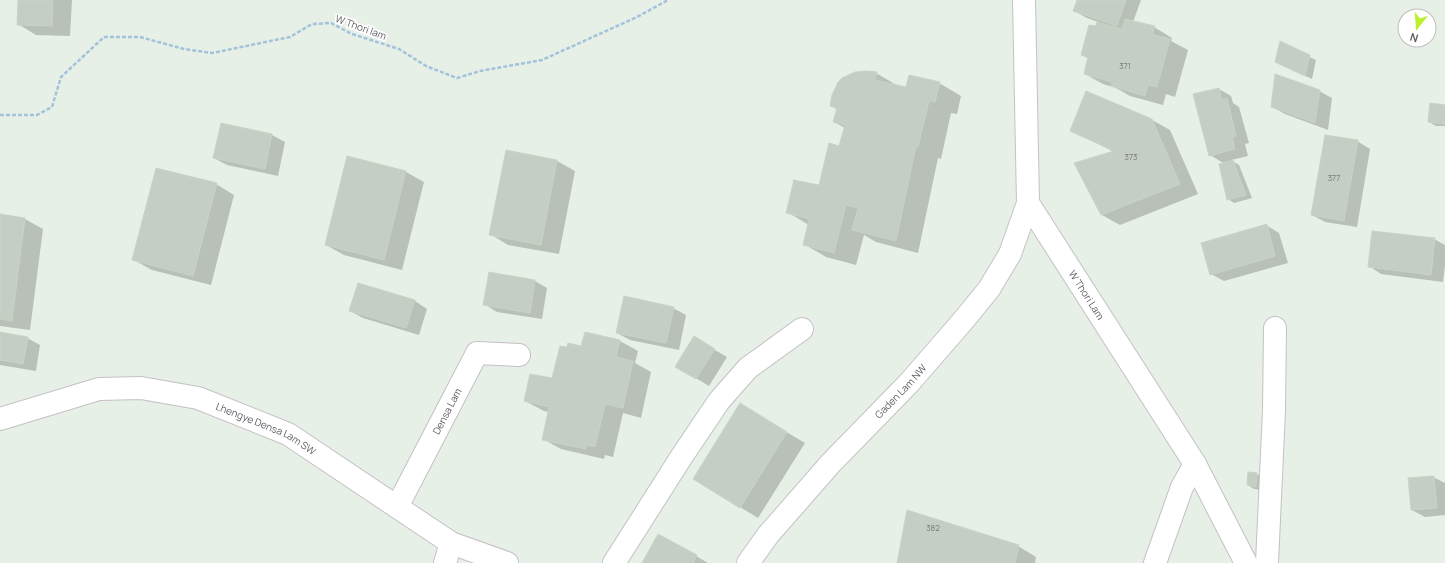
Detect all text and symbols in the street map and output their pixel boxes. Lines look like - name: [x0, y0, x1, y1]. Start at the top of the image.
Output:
- north arrow: [1397, 8, 1437, 48]
- street label: W Thori lam: [333, 11, 389, 43]
- text: N: [1408, 30, 1420, 46]
- house number: 371: [1119, 60, 1131, 71]
- house number: 373: [1125, 151, 1137, 162]
- house number: 377: [1328, 172, 1340, 183]
- street label: W Thori Lam: [1066, 267, 1108, 322]
- street label: Gaden Lam NW: [871, 361, 930, 421]
- street label: Densa Lam: [429, 386, 465, 437]
- street label: Lhengye Densa Lam SW: [214, 399, 319, 458]
- house number: 382: [926, 522, 940, 533]

